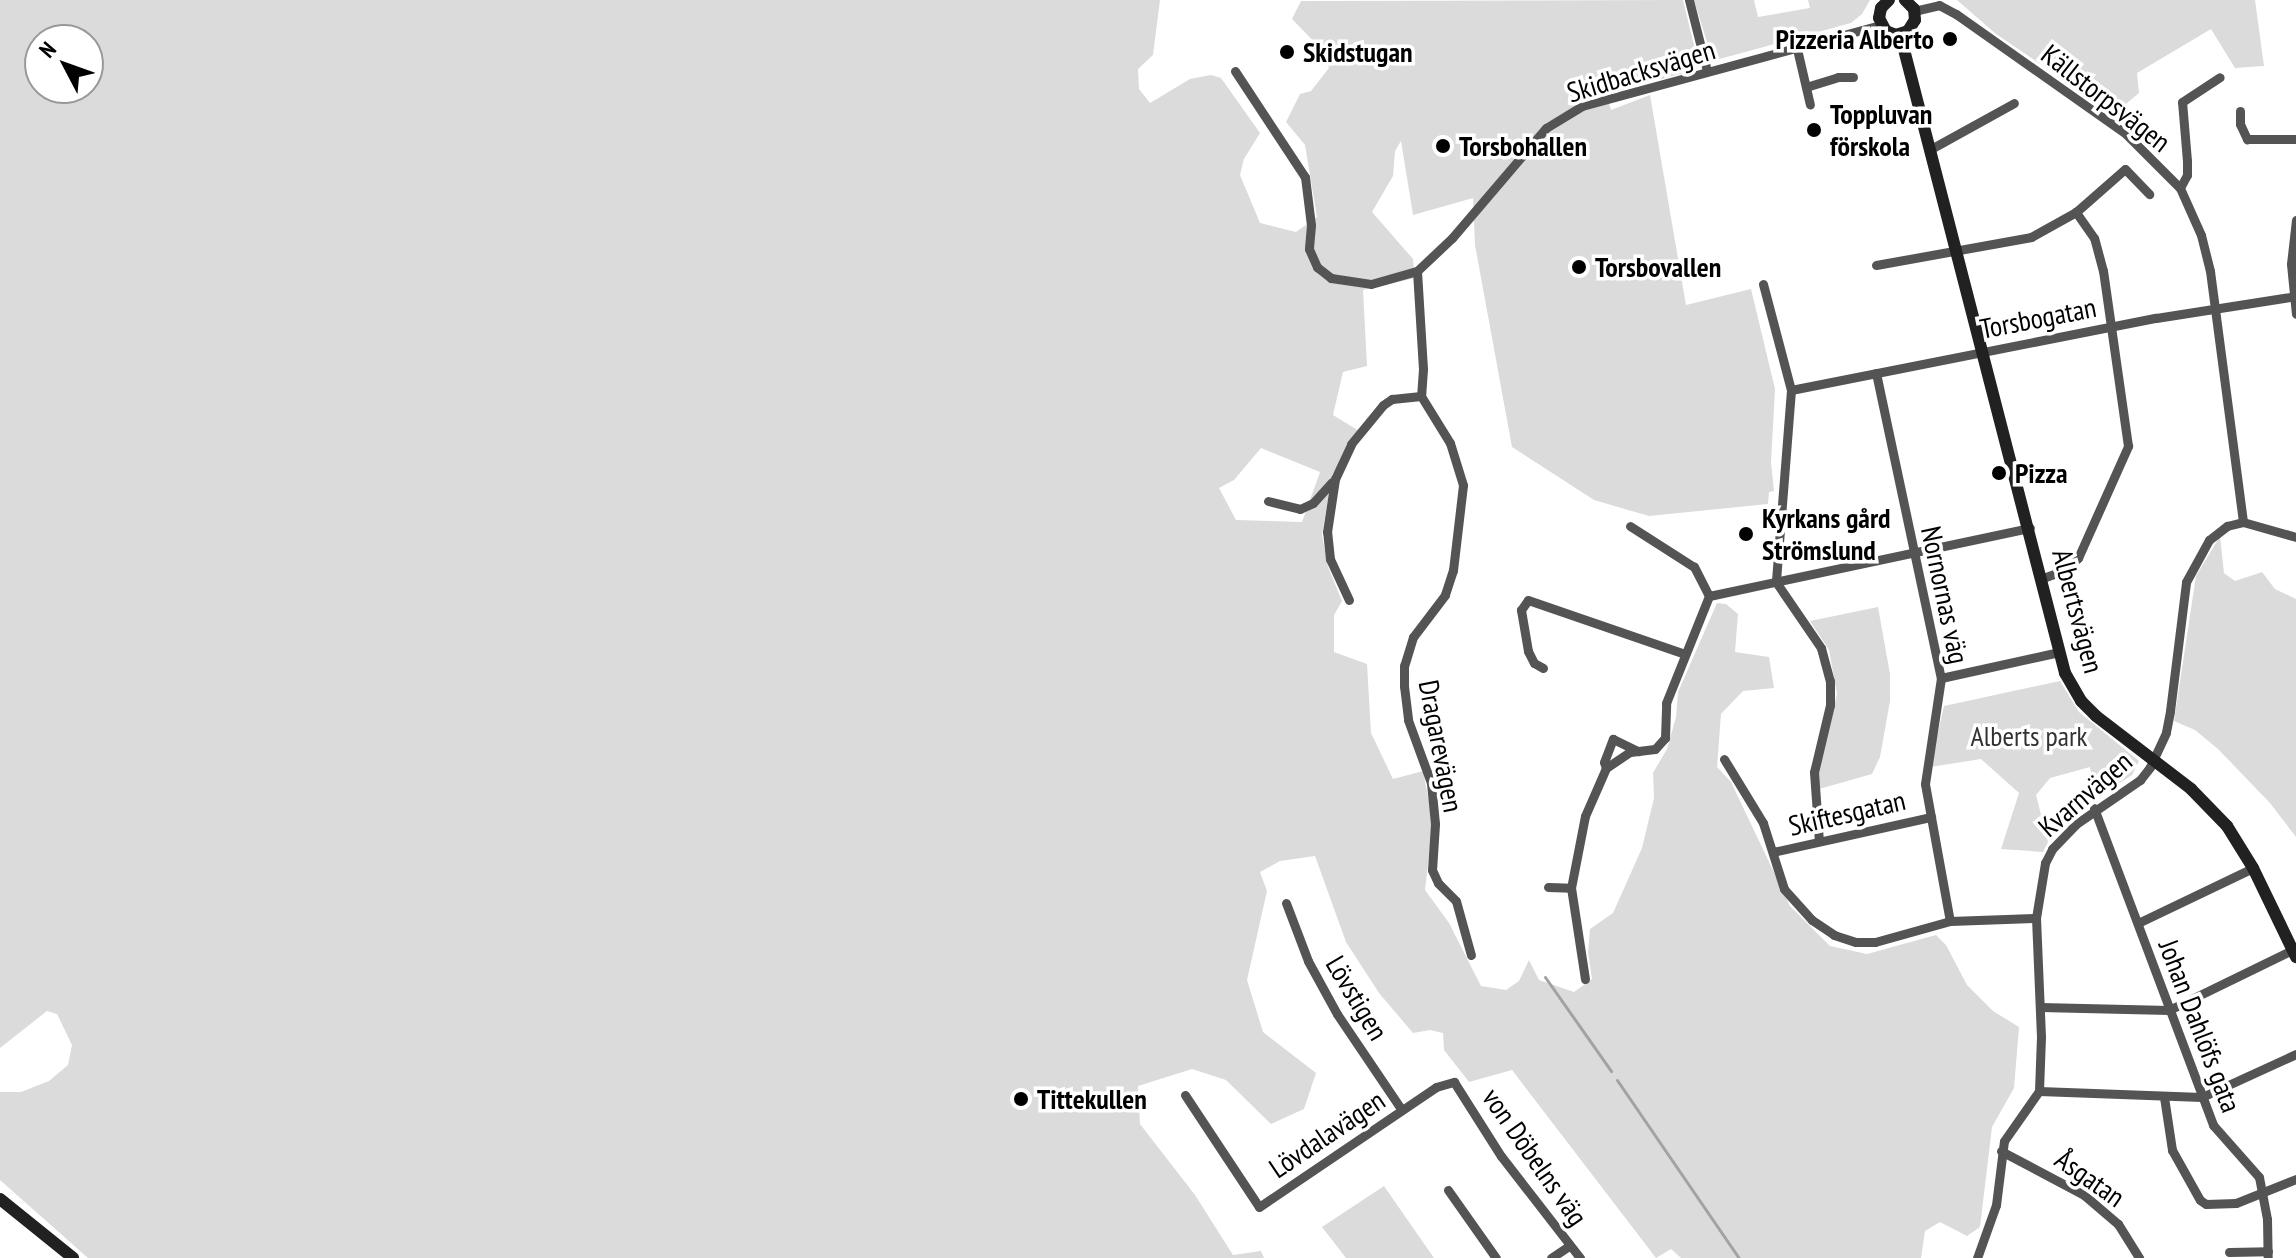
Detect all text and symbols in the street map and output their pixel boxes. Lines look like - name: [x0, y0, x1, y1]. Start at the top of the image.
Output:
- place label: Pizzeria Alberto: [1775, 22, 1934, 56]
- north arrow: [24, 24, 104, 104]
- marker: Pizzeria Alberto: [1941, 30, 1959, 48]
- street label: Skidbacksvägen: [1563, 33, 1719, 109]
- place label: Skidstugan: [1303, 35, 1413, 69]
- text: N: [33, 36, 62, 63]
- street label: Källstorpsvägen: [2035, 37, 2177, 159]
- marker: Skidstugan: [1278, 43, 1296, 61]
- place label: Toppluvan förskola: [1830, 97, 1932, 163]
- marker: Toppluvan förskola: [1805, 121, 1823, 139]
- place label: Torsbohallen: [1459, 129, 1587, 163]
- marker: Torsbohallen: [1434, 137, 1452, 155]
- place label: Torsbovallen: [1595, 250, 1721, 284]
- marker: Torsbovallen: [1570, 258, 1588, 276]
- street label: Torsbogatan: [1977, 290, 2099, 346]
- place label: Pizza: [2015, 456, 2068, 490]
- marker: Pizza: [1990, 464, 2008, 482]
- place label: Kyrkans gård Strömslund: [1762, 501, 1891, 567]
- street label: Nornornas väg: [1914, 523, 1976, 667]
- marker: Kyrkans gård Strömslund: [1737, 525, 1755, 543]
- street label: Albertsvägen: [2045, 545, 2111, 677]
- street label: Dragarevägen: [1412, 677, 1470, 815]
- park label: Alberts park: [1971, 719, 2087, 753]
- street label: Kvarnvägen: [2031, 744, 2139, 844]
- street label: Skiftesgatan: [1785, 783, 1909, 843]
- street label: Johan Dahlöfs gata: [2152, 935, 2248, 1117]
- street label: Lövstigen: [1319, 950, 1395, 1046]
- place label: Tittekullen: [1037, 1082, 1147, 1116]
- street label: von Döbelns väg: [1475, 1082, 1595, 1232]
- street label: Lövdalavägen: [1263, 1083, 1391, 1185]
- marker: Tittekullen: [1012, 1090, 1030, 1108]
- street label: Åsgatan: [2049, 1142, 2131, 1214]

